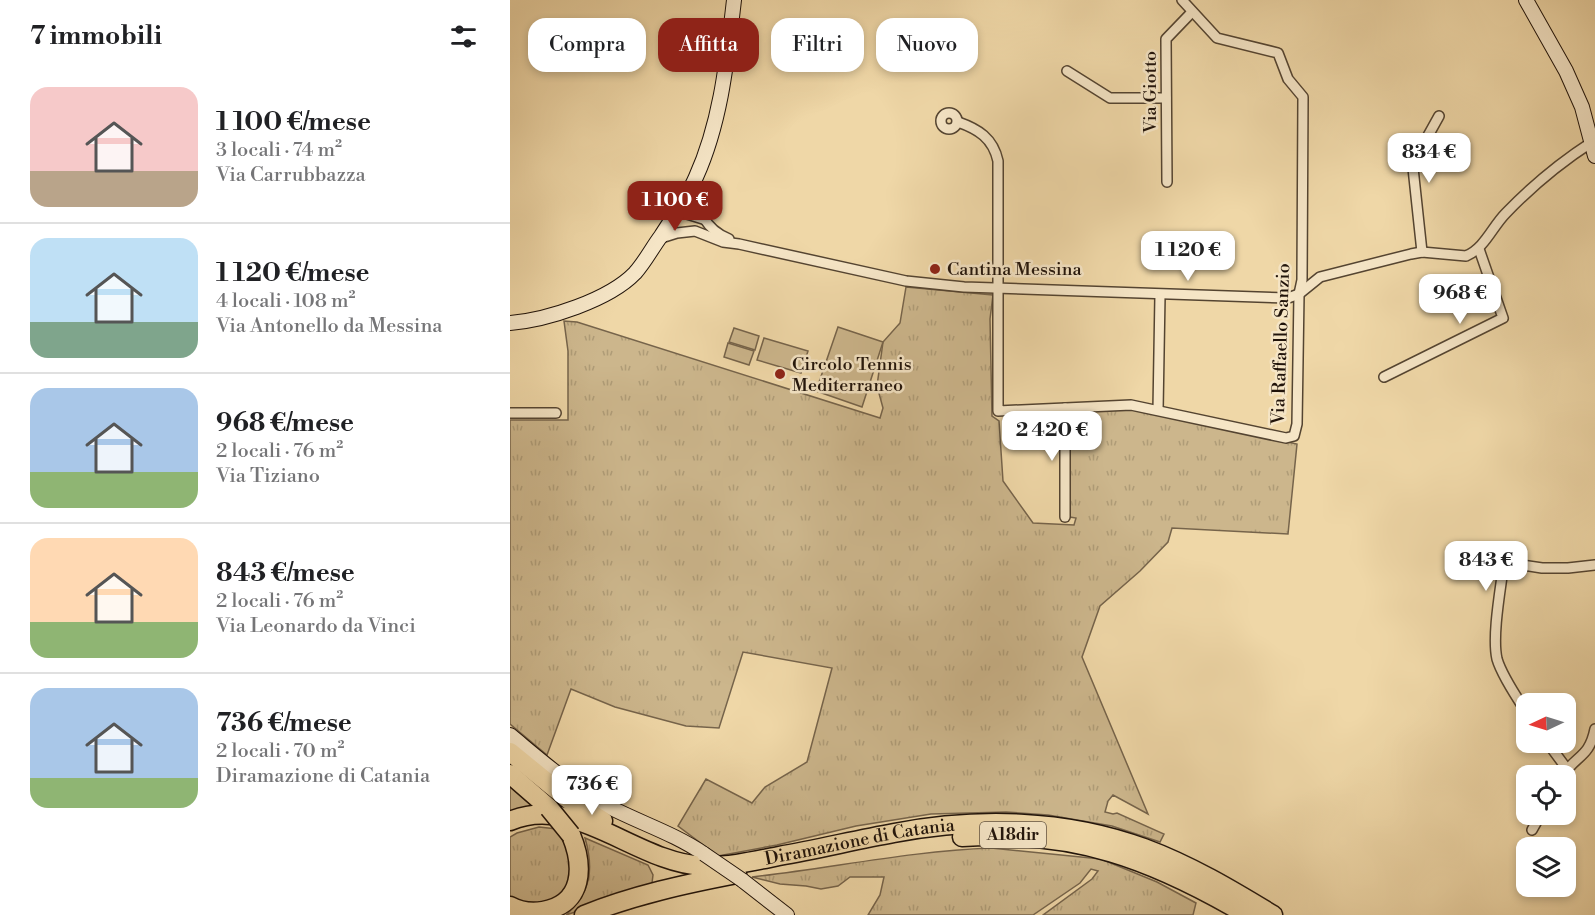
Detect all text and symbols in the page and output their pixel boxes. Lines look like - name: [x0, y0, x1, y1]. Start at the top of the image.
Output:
- chip: Compra: [528, 18, 646, 72]
- chip: Affitta: [658, 18, 759, 72]
- chip: Filtri: [771, 18, 864, 72]
- chip: Nuovo: [876, 18, 978, 72]
- text: 7 immobili: [30, 20, 162, 52]
- icon: filters: [447, 20, 480, 53]
- street label: Via Giotto: [1139, 51, 1162, 134]
- text: 1 100 €/mese: [216, 106, 371, 138]
- icon: home: [78, 111, 150, 183]
- pin: 834 €: [1387, 133, 1471, 184]
- text: 3 locali · 74 m²: [216, 138, 342, 163]
- text: 834 €: [1402, 140, 1456, 165]
- text: Via Carrubbazza: [216, 163, 366, 188]
- pin: 1 100 €: [620, 181, 730, 232]
- text: 1 100 €: [641, 188, 709, 213]
- pin: 1 120 €: [1133, 231, 1243, 282]
- text: 1 120 €: [1155, 238, 1221, 263]
- text: 1 120 €/mese: [216, 257, 370, 289]
- place label: Cantina Messina: [947, 258, 1082, 281]
- icon: home: [78, 262, 150, 334]
- marker: Cantina Messina: [928, 262, 942, 276]
- street label: Via Raffaello Sanzio: [1267, 263, 1295, 426]
- pin: 968 €: [1418, 274, 1502, 325]
- text: 968 €: [1433, 281, 1487, 306]
- text: 4 locali · 108 m²: [216, 289, 356, 314]
- text: Via Antonello da Messina: [216, 314, 442, 339]
- place label: Circolo Tennis Mediterraneo: [792, 353, 912, 397]
- marker: Circolo Tennis Mediterraneo: [773, 367, 787, 381]
- text: 968 €/mese: [216, 407, 354, 439]
- pin: 2 420 €: [997, 411, 1107, 462]
- icon: home: [78, 412, 150, 484]
- text: 2 420 €: [1016, 418, 1088, 443]
- text: 2 locali · 76 m²: [216, 439, 343, 464]
- text: Via Tiziano: [216, 464, 320, 489]
- pin: 843 €: [1444, 541, 1528, 592]
- text: 843 €: [1459, 548, 1513, 573]
- text: 843 €/mese: [216, 557, 355, 589]
- icon: home: [78, 562, 150, 634]
- text: 2 locali · 76 m²: [216, 589, 343, 614]
- text: Via Leonardo da Vinci: [216, 614, 416, 639]
- north arrow: [1516, 693, 1576, 753]
- map controls: [1516, 693, 1576, 897]
- text: 736 €/mese: [216, 707, 352, 739]
- icon: home: [78, 712, 150, 784]
- text: 2 locali · 70 m²: [216, 739, 344, 764]
- text: Diramazione di Catania: [216, 764, 430, 789]
- pin: 736 €: [550, 765, 634, 816]
- button: locate: [1516, 765, 1576, 825]
- text: 736 €: [566, 772, 618, 797]
- street label: Diramazione di Catania: [763, 813, 956, 870]
- road number: A18dir: [980, 822, 1046, 848]
- button: layers: [1516, 837, 1576, 897]

